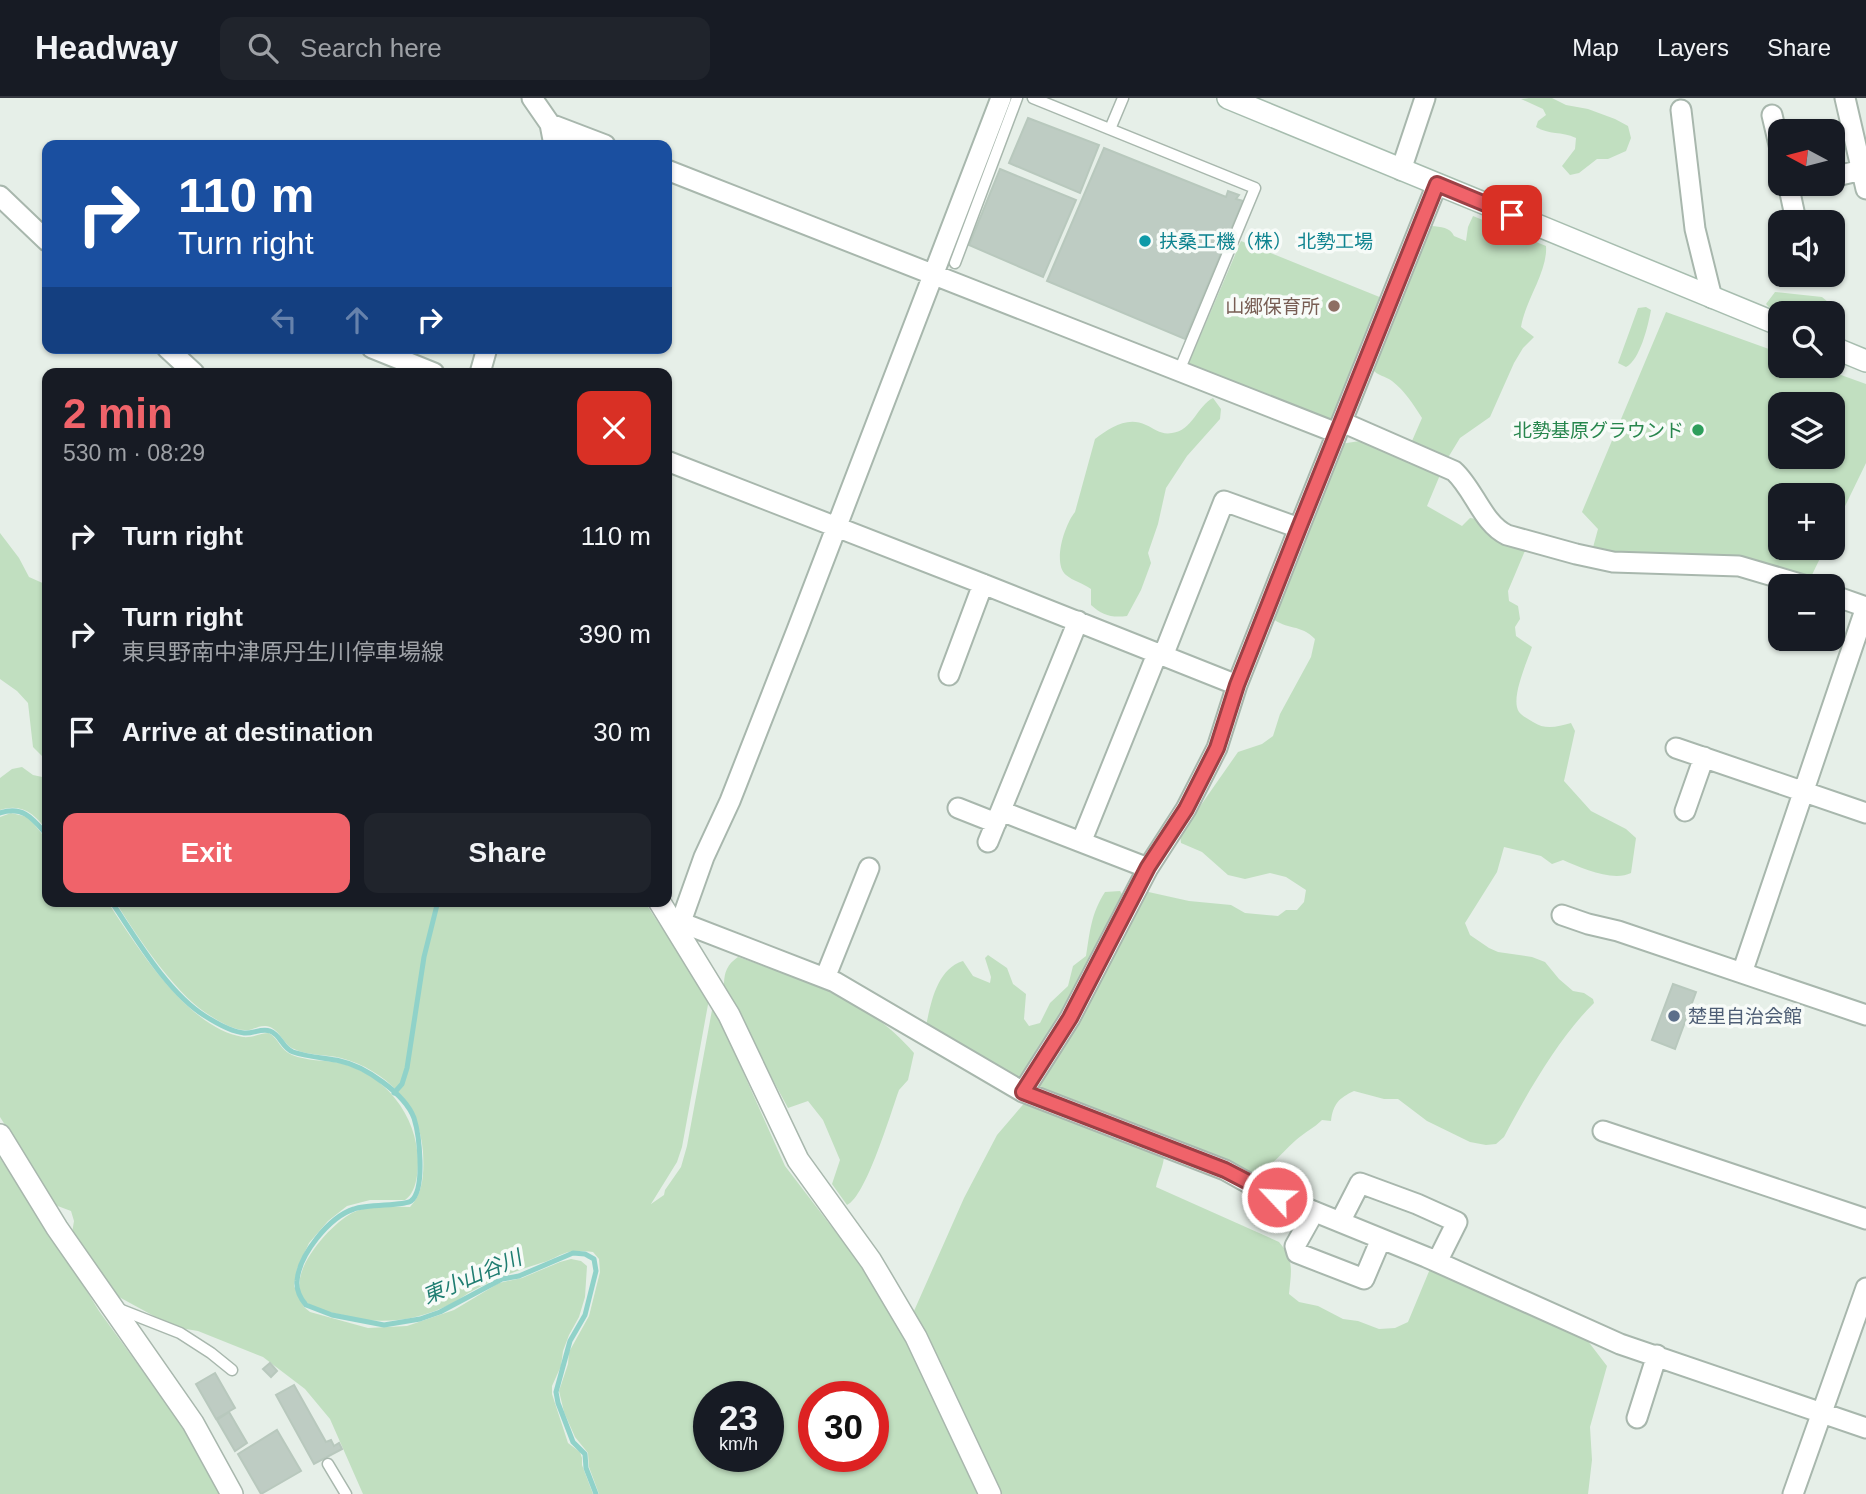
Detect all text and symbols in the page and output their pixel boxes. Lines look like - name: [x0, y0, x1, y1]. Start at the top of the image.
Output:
- search box: [220, 17, 710, 80]
- text: Headway: [35, 29, 178, 66]
- icon: search: [244, 29, 282, 67]
- text: Search here: [300, 33, 442, 63]
- text: Map: [1572, 34, 1619, 61]
- text: Layers: [1657, 34, 1729, 61]
- text: Share: [1767, 34, 1831, 61]
- north arrow: [1768, 119, 1844, 196]
- map controls: [1768, 119, 1845, 651]
- icon: right: [63, 168, 154, 259]
- text: 110 m: [178, 168, 314, 222]
- pin: [1482, 185, 1542, 245]
- icon: arrive: [1493, 196, 1531, 234]
- button: sound: [1768, 210, 1845, 287]
- text: Turn right: [178, 225, 314, 261]
- place label: 扶桑工機（株） 北勢工場: [1159, 231, 1373, 252]
- marker: 扶桑工機（株） 北勢工場: [1137, 233, 1153, 249]
- place label: 山郷保育所: [1225, 296, 1320, 317]
- marker: 山郷保育所: [1326, 298, 1342, 314]
- icon: left: [265, 301, 303, 339]
- icon: ahead: [338, 301, 376, 339]
- icon: right: [411, 301, 449, 339]
- button: search: [1768, 301, 1845, 378]
- text: 2 min: [63, 390, 173, 437]
- button: close: [577, 391, 651, 465]
- button: layers: [1768, 392, 1845, 469]
- place label: 北勢基原グラウンド: [1513, 420, 1684, 441]
- marker: 北勢基原グラウンド: [1690, 422, 1706, 438]
- text: 530 m · 08:29: [63, 440, 205, 466]
- button: +: [1768, 483, 1845, 560]
- icon: right: [63, 517, 101, 555]
- text: Turn right: [122, 521, 243, 551]
- text: 110 m: [581, 521, 651, 551]
- button: −: [1768, 574, 1845, 651]
- text: Turn right: [122, 602, 243, 632]
- icon: right: [63, 615, 101, 653]
- text: 390 m: [579, 619, 651, 649]
- text: 東貝野南中津原丹生川停車場線: [122, 639, 444, 665]
- icon: arrive: [63, 713, 101, 751]
- text: Arrive at destination: [122, 717, 373, 747]
- text: 30 m: [593, 717, 651, 747]
- button: Exit: [63, 813, 350, 893]
- button: Share: [364, 813, 651, 893]
- place label: 楚里自治会館: [1688, 1006, 1802, 1027]
- marker: 楚里自治会館: [1666, 1008, 1682, 1024]
- position arrow: [1240, 1160, 1314, 1234]
- water label: 東小山谷川: [419, 1245, 526, 1308]
- speed limit sign: 30: [798, 1381, 889, 1472]
- text: 23: [719, 1398, 758, 1437]
- text: km/h: [719, 1434, 758, 1454]

